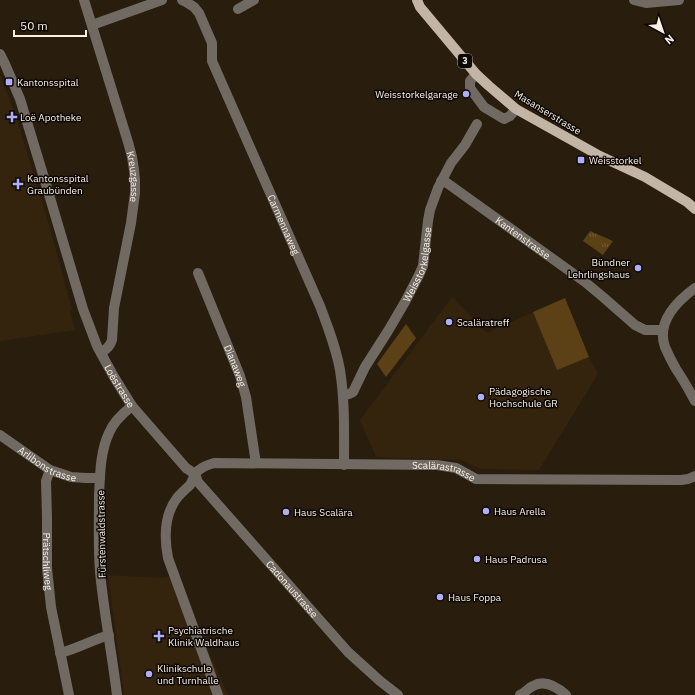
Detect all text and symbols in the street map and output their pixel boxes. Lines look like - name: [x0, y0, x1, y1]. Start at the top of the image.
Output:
- scale bar: [14, 12, 86, 38]
- north arrow: [643, 12, 683, 52]
- text: 50 m: [20, 18, 48, 33]
- text: N: [662, 32, 677, 48]
- road number: 3: [458, 54, 472, 68]
- place label: Kantonsspital: [17, 76, 79, 89]
- marker: Kantonsspital: [4, 77, 14, 87]
- street label: Masanserstrasse: [512, 87, 584, 138]
- place label: Weisstorkelgarage: [375, 88, 459, 101]
- marker: Weisstorkelgarage: [461, 89, 471, 99]
- place label: Loë Apotheke: [20, 111, 82, 124]
- marker: Loë Apotheke: [7, 112, 17, 122]
- street label: Kreuzgasse: [124, 150, 141, 204]
- place label: Weisstorkel: [589, 154, 642, 167]
- marker: Weisstorkel: [576, 155, 586, 165]
- place label: Kantonsspital Graubünden: [27, 172, 89, 197]
- marker: Kantonsspital Graubünden: [12, 178, 24, 190]
- street label: Carmennaweg: [265, 192, 303, 257]
- street label: Kantenstrasse: [493, 214, 553, 262]
- street label: Weisstorkelgasse: [400, 226, 434, 304]
- place label: Bündner Lehrlingshaus: [568, 256, 630, 281]
- marker: Bündner Lehrlingshaus: [633, 263, 643, 273]
- place label: Scaläratreff: [457, 316, 510, 329]
- marker: Scaläratreff: [444, 317, 454, 327]
- street label: Dianaweg: [221, 343, 249, 389]
- street label: Loëstrasse: [101, 362, 138, 411]
- place label: Pädagogische Hochschule GR: [489, 385, 558, 410]
- marker: Pädagogische Hochschule GR: [476, 392, 486, 402]
- street label: Arlibonstrasse: [15, 444, 77, 484]
- street label: Scalärastrasse: [412, 459, 478, 485]
- street label: Fürstenwaldstrasse: [94, 489, 109, 578]
- place label: Haus Arella: [494, 505, 546, 518]
- place label: Haus Scalära: [294, 506, 353, 519]
- marker: Haus Arella: [481, 506, 491, 516]
- marker: Haus Scalära: [281, 507, 291, 517]
- street label: Prätschliweg: [40, 532, 55, 591]
- place label: Haus Padrusa: [485, 553, 548, 566]
- marker: Haus Padrusa: [472, 554, 482, 564]
- street label: Cadonaustrasse: [263, 558, 321, 621]
- place label: Haus Foppa: [448, 591, 502, 604]
- marker: Haus Foppa: [435, 592, 445, 602]
- place label: Psychiatrische Klinik Waldhaus: [168, 624, 240, 649]
- marker: Psychiatrische Klinik Waldhaus: [153, 630, 165, 642]
- place label: Klinikschule und Turnhalle: [157, 662, 219, 687]
- marker: Klinikschule und Turnhalle: [144, 669, 154, 679]

